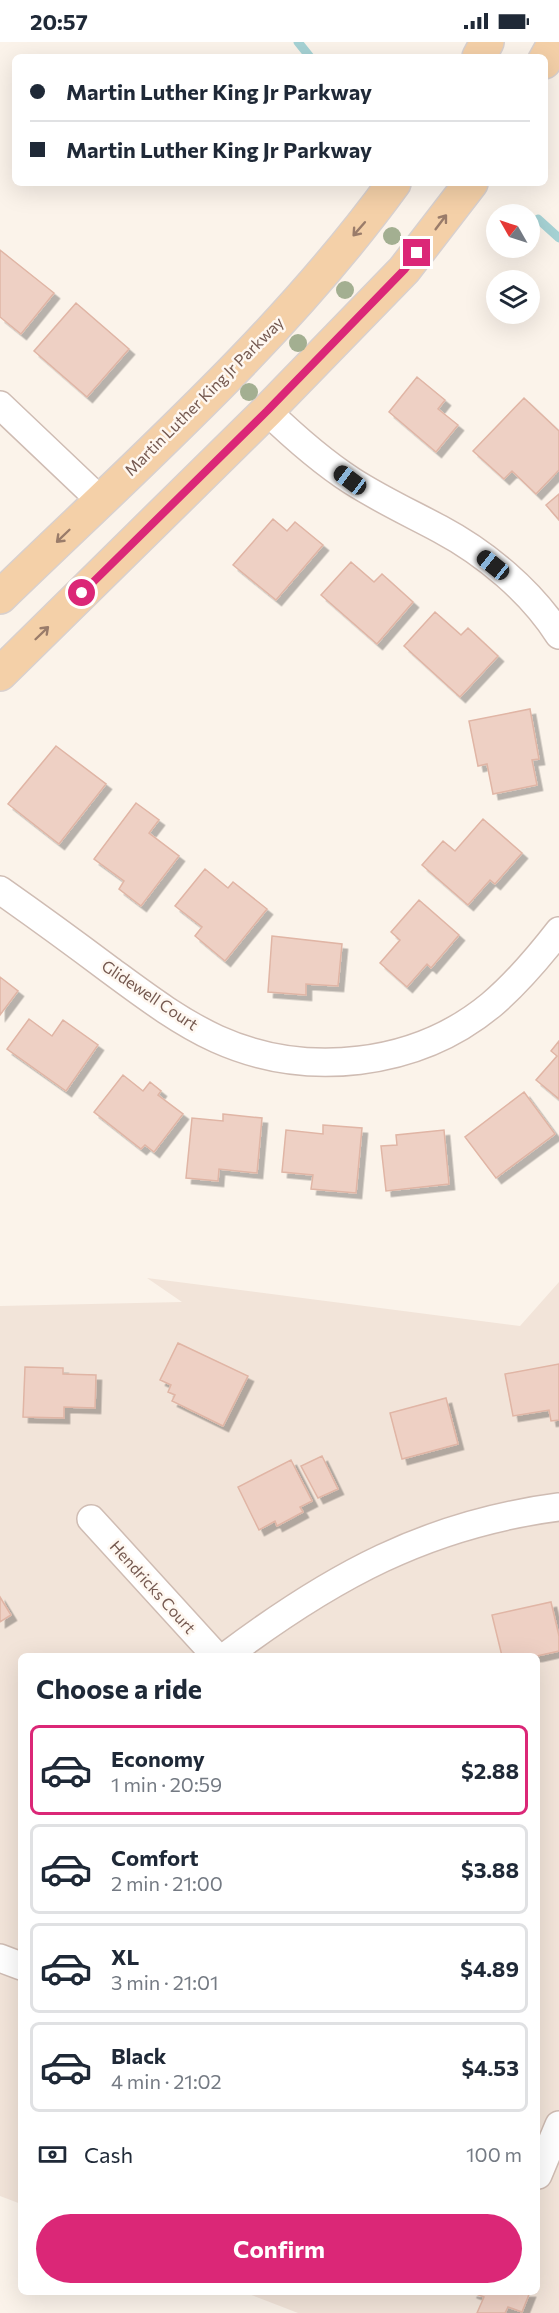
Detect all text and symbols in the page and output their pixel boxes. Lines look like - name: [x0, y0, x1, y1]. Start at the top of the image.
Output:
- text: 20:57: [30, 8, 88, 35]
- text: Martin Luther King Jr Parkway: [66, 78, 372, 105]
- text: Martin Luther King Jr Parkway: [66, 136, 372, 163]
- north arrow: [486, 204, 540, 258]
- map controls: [486, 204, 540, 324]
- one-way arrow: [434, 215, 447, 231]
- one-way arrow: [352, 221, 366, 236]
- route end: [403, 239, 430, 266]
- button: layers: [486, 270, 540, 324]
- street label: Martin Luther King Jr Parkway: [120, 312, 287, 479]
- car: [330, 462, 370, 498]
- one-way arrow: [56, 528, 71, 543]
- car: [473, 547, 513, 583]
- route start: [68, 579, 95, 606]
- one-way arrow: [34, 626, 49, 640]
- street label: Glidewell Court: [99, 955, 202, 1034]
- street label: Hendricks Court: [107, 1536, 200, 1637]
- text: Choose a ride: [36, 1672, 202, 1705]
- icon: car: [39, 1743, 93, 1797]
- text: Economy: [111, 1745, 205, 1772]
- text: $2.88: [461, 1757, 519, 1784]
- text: 1 min · 20:59: [111, 1772, 222, 1796]
- icon: car: [39, 1842, 93, 1896]
- text: Comfort: [111, 1844, 199, 1871]
- text: $3.88: [461, 1856, 519, 1883]
- text: 2 min · 21:00: [111, 1871, 223, 1895]
- icon: car: [39, 1941, 93, 1995]
- text: XL: [111, 1943, 139, 1970]
- text: $4.89: [460, 1955, 519, 1982]
- text: 3 min · 21:01: [111, 1970, 219, 1994]
- icon: car: [39, 2040, 93, 2094]
- text: Black: [111, 2042, 166, 2069]
- text: $4.53: [461, 2054, 519, 2081]
- text: 4 min · 21:02: [111, 2069, 222, 2093]
- icon: cash: [36, 2138, 69, 2171]
- text: Cash: [84, 2141, 133, 2168]
- text: 100 m: [466, 2142, 522, 2166]
- button: Confirm: [36, 2214, 522, 2283]

